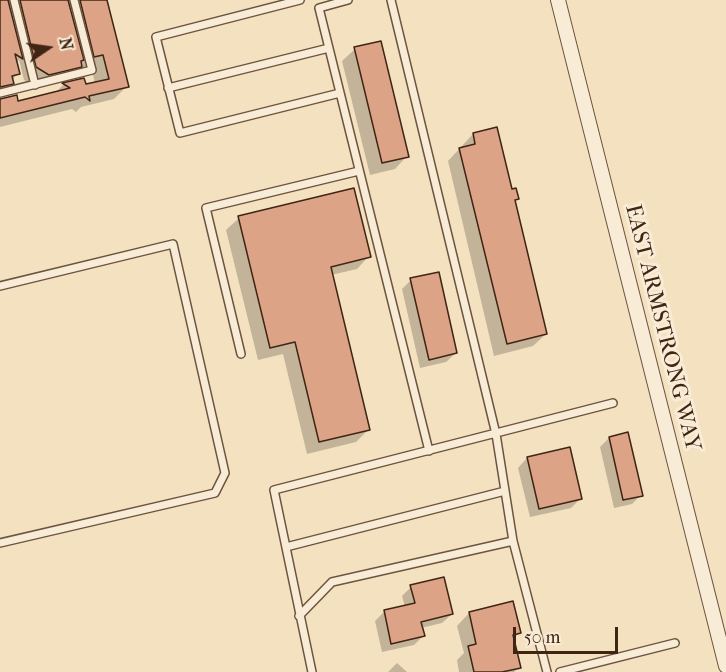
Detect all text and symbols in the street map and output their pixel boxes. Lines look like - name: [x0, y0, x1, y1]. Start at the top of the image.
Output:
- north arrow: [18, 18, 78, 78]
- text: N: [55, 36, 77, 52]
- street label: EAST ARMSTRONG WAY: [619, 202, 705, 454]
- scale bar: [516, 615, 621, 653]
- text: 50 m: [524, 627, 560, 648]

